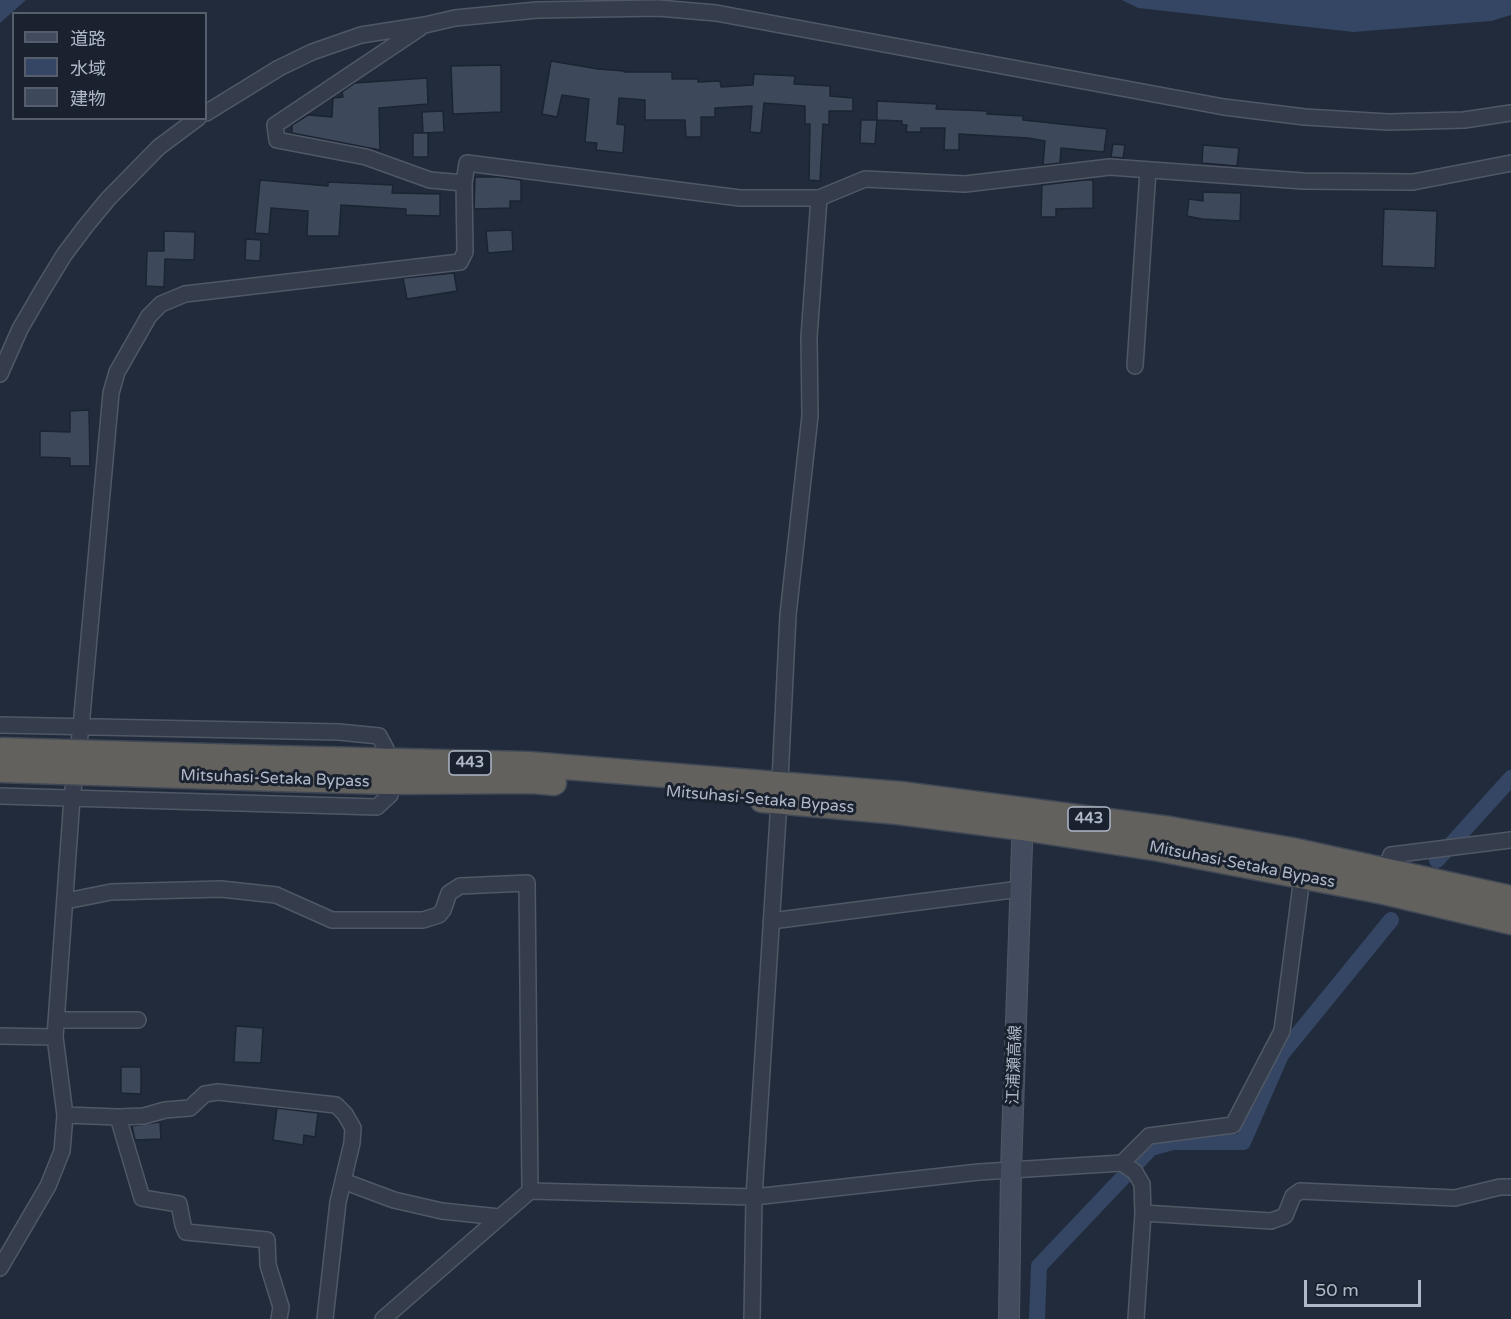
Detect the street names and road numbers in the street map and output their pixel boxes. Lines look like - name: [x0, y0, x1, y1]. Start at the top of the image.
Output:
- road number: 443: [449, 751, 491, 775]
- street label: Mitsuhasi-Setaka Bypass: [180, 766, 370, 792]
- street label: Mitsuhasi-Setaka Bypass: [665, 782, 855, 818]
- road number: 443: [1068, 807, 1110, 831]
- street label: Mitsuhasi-Setaka Bypass: [1147, 838, 1337, 892]
- street label: 江浦瀬高線: [1004, 1025, 1026, 1105]

